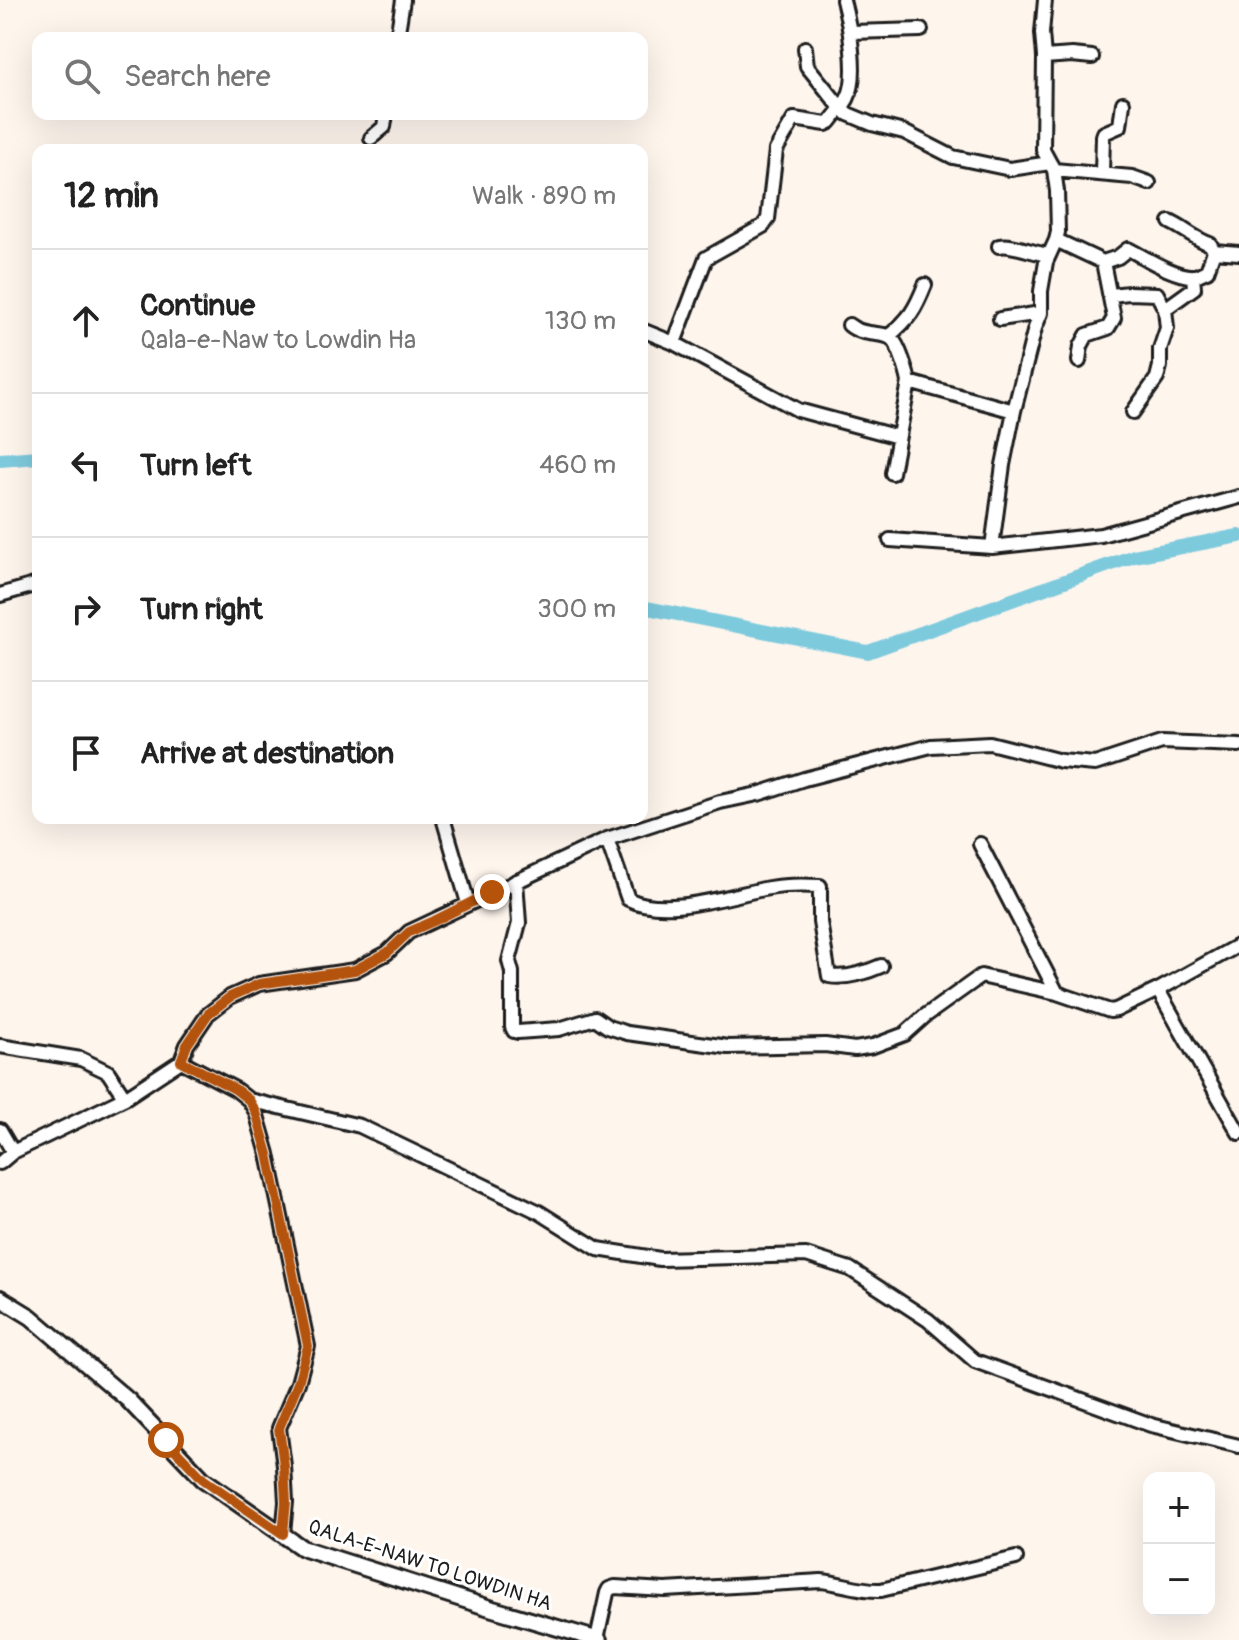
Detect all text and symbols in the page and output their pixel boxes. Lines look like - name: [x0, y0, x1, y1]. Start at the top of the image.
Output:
- search box: [32, 32, 648, 120]
- icon: search: [60, 54, 104, 98]
- text: Search here: [124, 58, 271, 95]
- text: 12 min: [64, 175, 159, 218]
- text: Walk · 890 m: [472, 180, 616, 212]
- text: Continue: [140, 287, 255, 324]
- icon: ahead: [64, 299, 108, 343]
- text: 130 m: [545, 305, 616, 337]
- text: Qala-e-Naw to Lowdin Ha: [140, 324, 416, 356]
- icon: left: [64, 443, 108, 487]
- text: Turn left: [140, 447, 251, 484]
- text: 460 m: [539, 449, 616, 481]
- icon: right: [64, 587, 108, 631]
- text: Turn right: [140, 591, 263, 628]
- text: 300 m: [537, 593, 616, 625]
- icon: arrive: [64, 731, 108, 775]
- text: Arrive at destination: [140, 735, 394, 772]
- route end: [474, 874, 510, 910]
- route start: [148, 1422, 184, 1458]
- map controls: [1143, 1472, 1215, 1616]
- button: +: [1143, 1472, 1215, 1544]
- street label: QALA-E-NAW TO LOWDIN HA: [305, 1514, 555, 1616]
- button: −: [1143, 1544, 1215, 1616]

